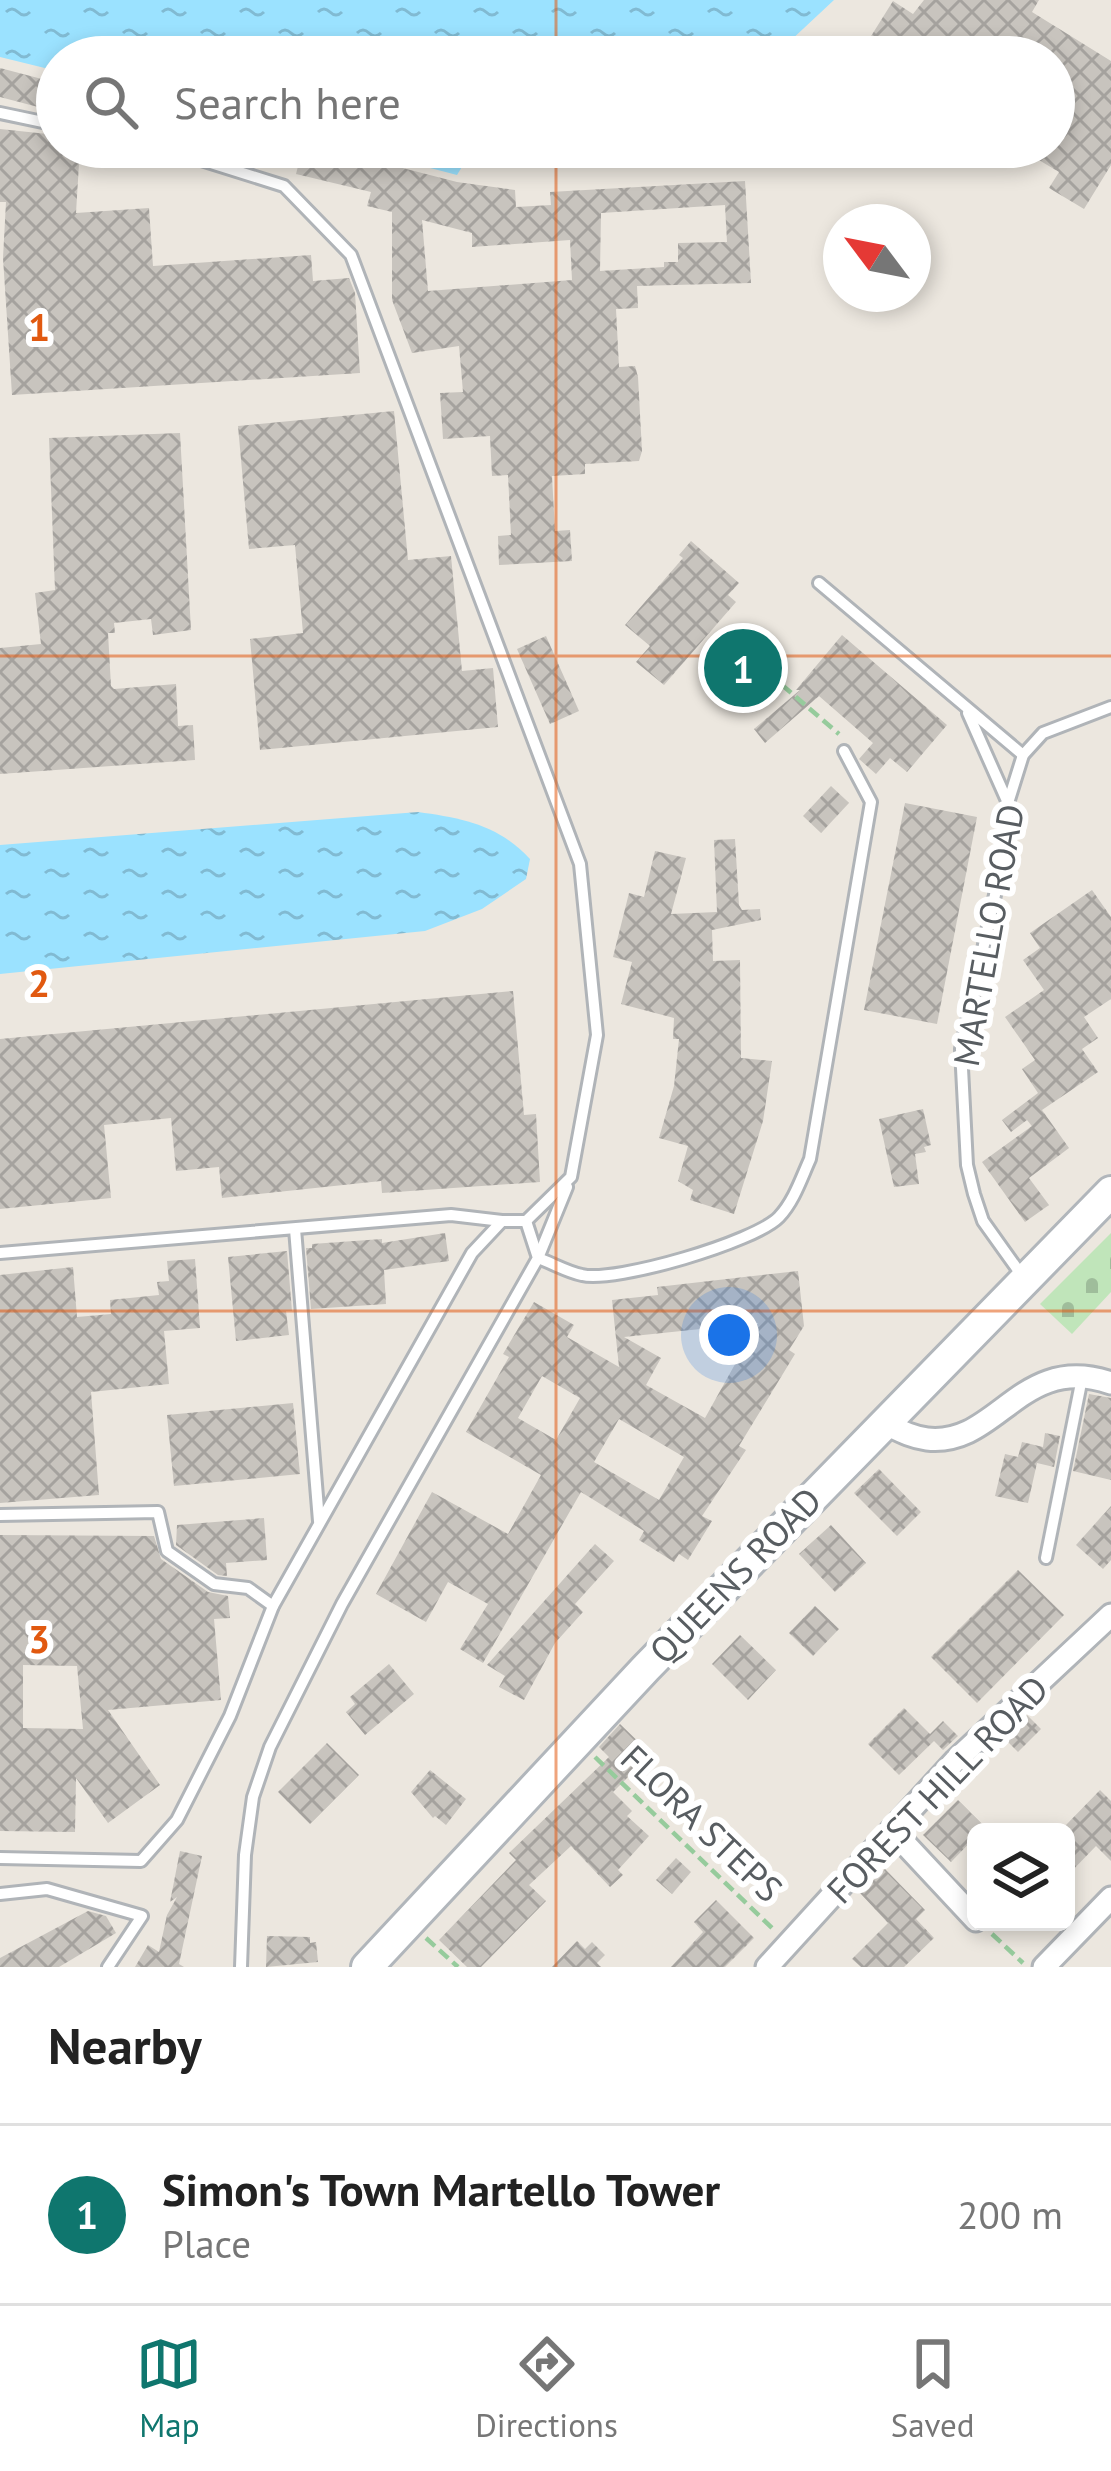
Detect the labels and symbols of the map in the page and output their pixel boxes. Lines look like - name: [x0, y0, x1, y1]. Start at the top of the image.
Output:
- north arrow: [823, 204, 931, 312]
- text: 1: [28, 301, 50, 352]
- pin: 1: [704, 623, 782, 713]
- street label: MARTELLO ROAD: [942, 800, 1034, 1070]
- text: 2: [28, 957, 50, 1008]
- your location: [699, 1305, 759, 1365]
- street label: QUEENS ROAD: [639, 1477, 831, 1673]
- text: 3: [28, 1613, 50, 1664]
- street label: FOREST HILL ROAD: [816, 1665, 1058, 1913]
- street label: FLORA STEPS: [611, 1734, 793, 1912]

